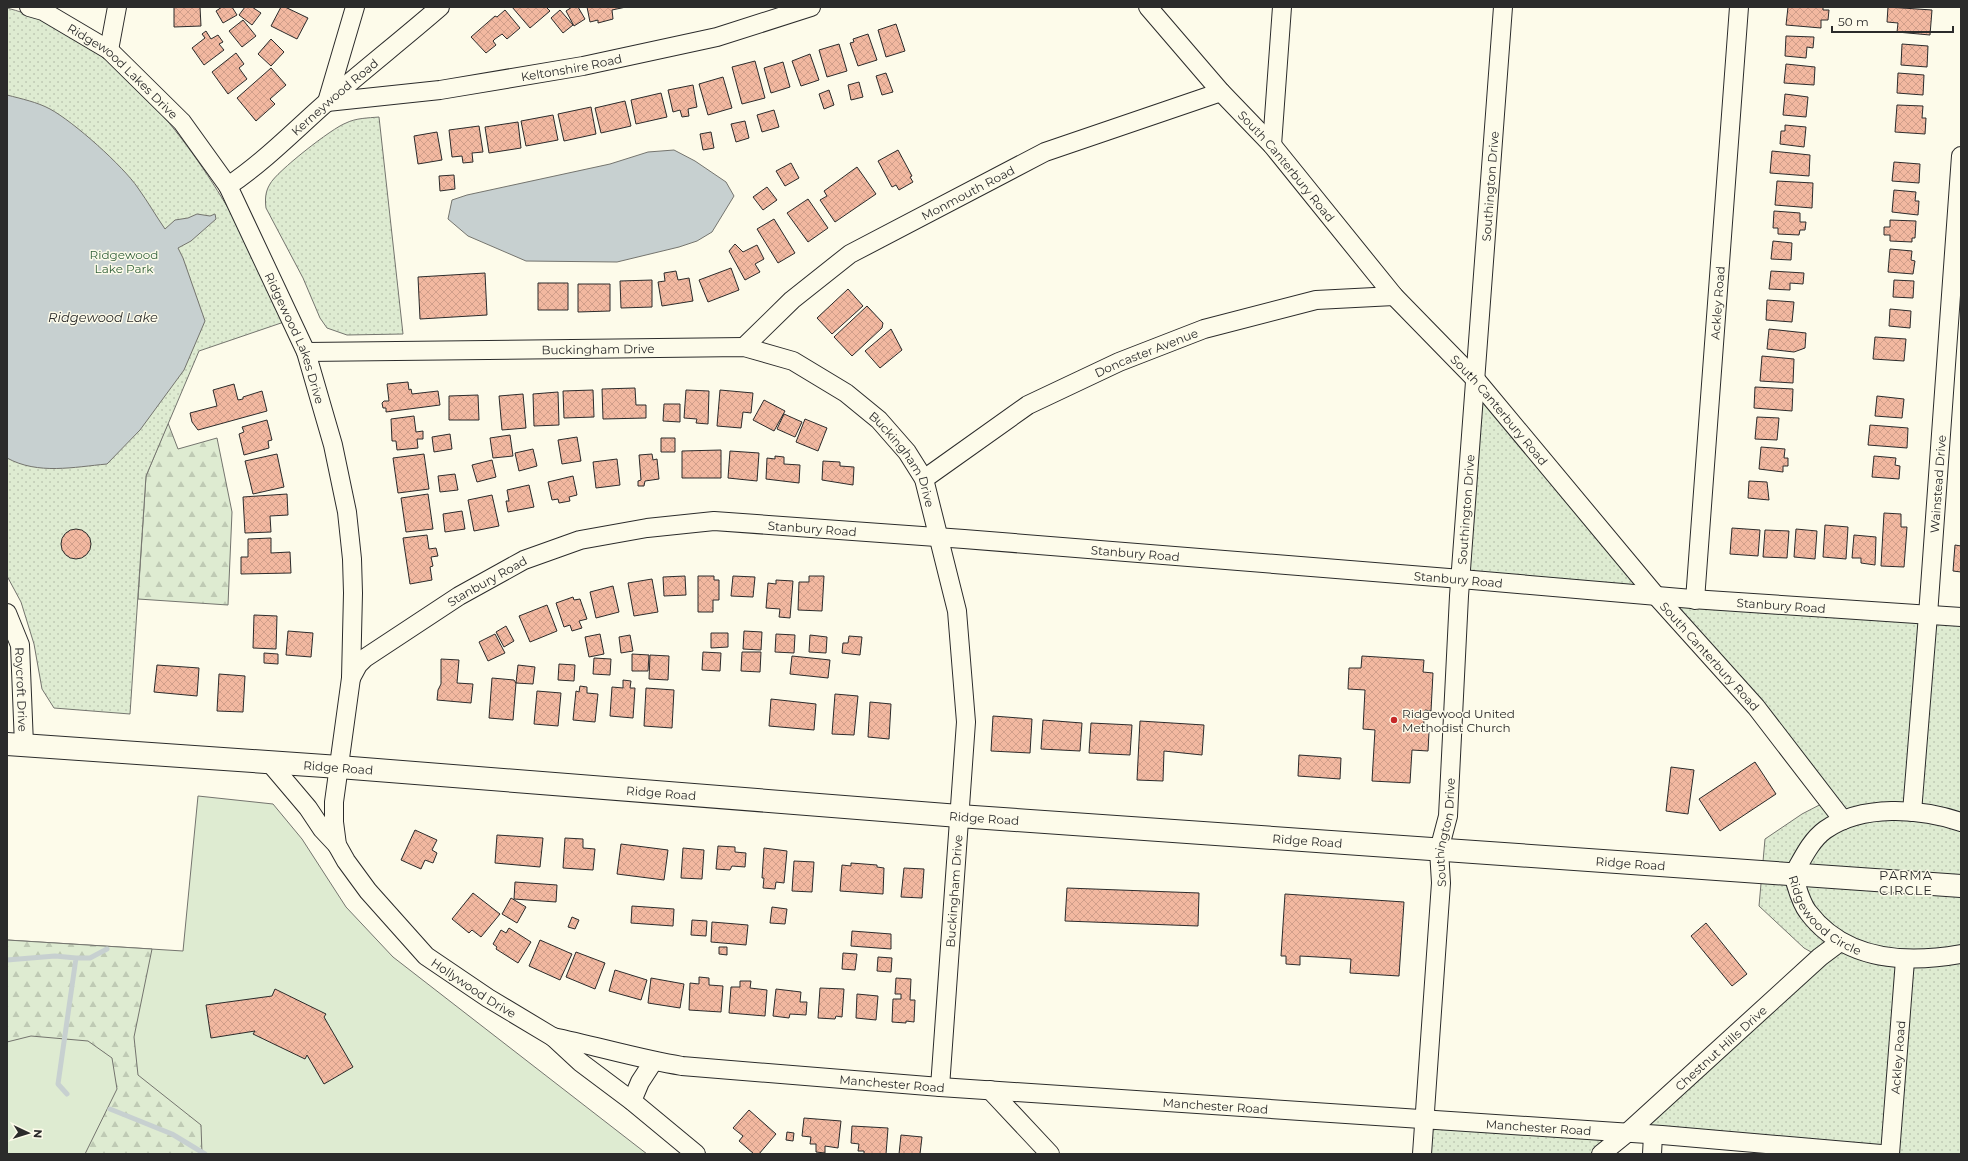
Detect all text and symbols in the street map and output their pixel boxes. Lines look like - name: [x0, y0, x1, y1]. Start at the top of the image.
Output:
- scale bar: [1832, 8, 1953, 34]
- text: 50 m: [1838, 14, 1869, 29]
- street label: Ridgewood Lakes Drive: [65, 20, 181, 122]
- street label: Keltonshire Road: [520, 50, 623, 84]
- street label: Kerneywood Road: [288, 55, 381, 138]
- street label: South Canterbury Road: [1235, 107, 1338, 224]
- street label: Southington Drive: [1478, 131, 1501, 242]
- street label: Monmouth Road: [919, 162, 1017, 223]
- park label: Ridgewood Lake Park: [90, 247, 158, 276]
- street label: Ackley Road: [1707, 265, 1727, 340]
- street label: Ridgewood Lakes Drive: [262, 270, 328, 405]
- water label: Ridgewood Lake: [48, 309, 158, 325]
- street label: Doncaster Avenue: [1092, 325, 1200, 380]
- street label: Buckingham Drive: [541, 341, 655, 357]
- street label: South Canterbury Road: [1448, 351, 1551, 468]
- street label: Buckingham Drive: [866, 408, 938, 509]
- street label: Wainstead Drive: [1926, 434, 1948, 534]
- street label: Southington Drive: [1454, 454, 1477, 565]
- street label: Stanbury Road: [767, 517, 857, 539]
- street label: Stanbury Road: [1090, 542, 1180, 564]
- street label: Stanbury Road: [444, 552, 529, 609]
- street label: Stanbury Road: [1413, 568, 1503, 590]
- street label: Stanbury Road: [1736, 595, 1826, 615]
- street label: South Canterbury Road: [1657, 598, 1763, 714]
- street label: Roycroft Drive: [13, 647, 31, 732]
- place label: Ridgewood United Methodist Church: [1402, 706, 1515, 735]
- marker: Ridgewood United Methodist Church: [1389, 715, 1399, 725]
- street label: Ridge Road: [303, 757, 374, 777]
- street label: Southington Drive: [1431, 777, 1457, 887]
- street label: Ridge Road: [626, 782, 697, 803]
- street label: Ridge Road: [949, 808, 1020, 828]
- street label: Ridge Road: [1272, 830, 1343, 850]
- street label: Buckingham Drive: [943, 834, 965, 948]
- street label: Ridge Road: [1595, 853, 1666, 873]
- district label: PARMA CIRCLE: [1879, 867, 1933, 898]
- street label: Ridgewood Circle: [1786, 873, 1864, 958]
- street label: Hollywood Drive: [429, 954, 519, 1021]
- street label: Chestnut Hills Drive: [1672, 1002, 1769, 1093]
- street label: Ackley Road: [1887, 1020, 1908, 1095]
- street label: Manchester Road: [839, 1071, 945, 1095]
- street label: Manchester Road: [1162, 1094, 1269, 1116]
- north arrow: [8, 1113, 48, 1153]
- street label: Manchester Road: [1485, 1116, 1592, 1138]
- text: N: [31, 1129, 45, 1139]

